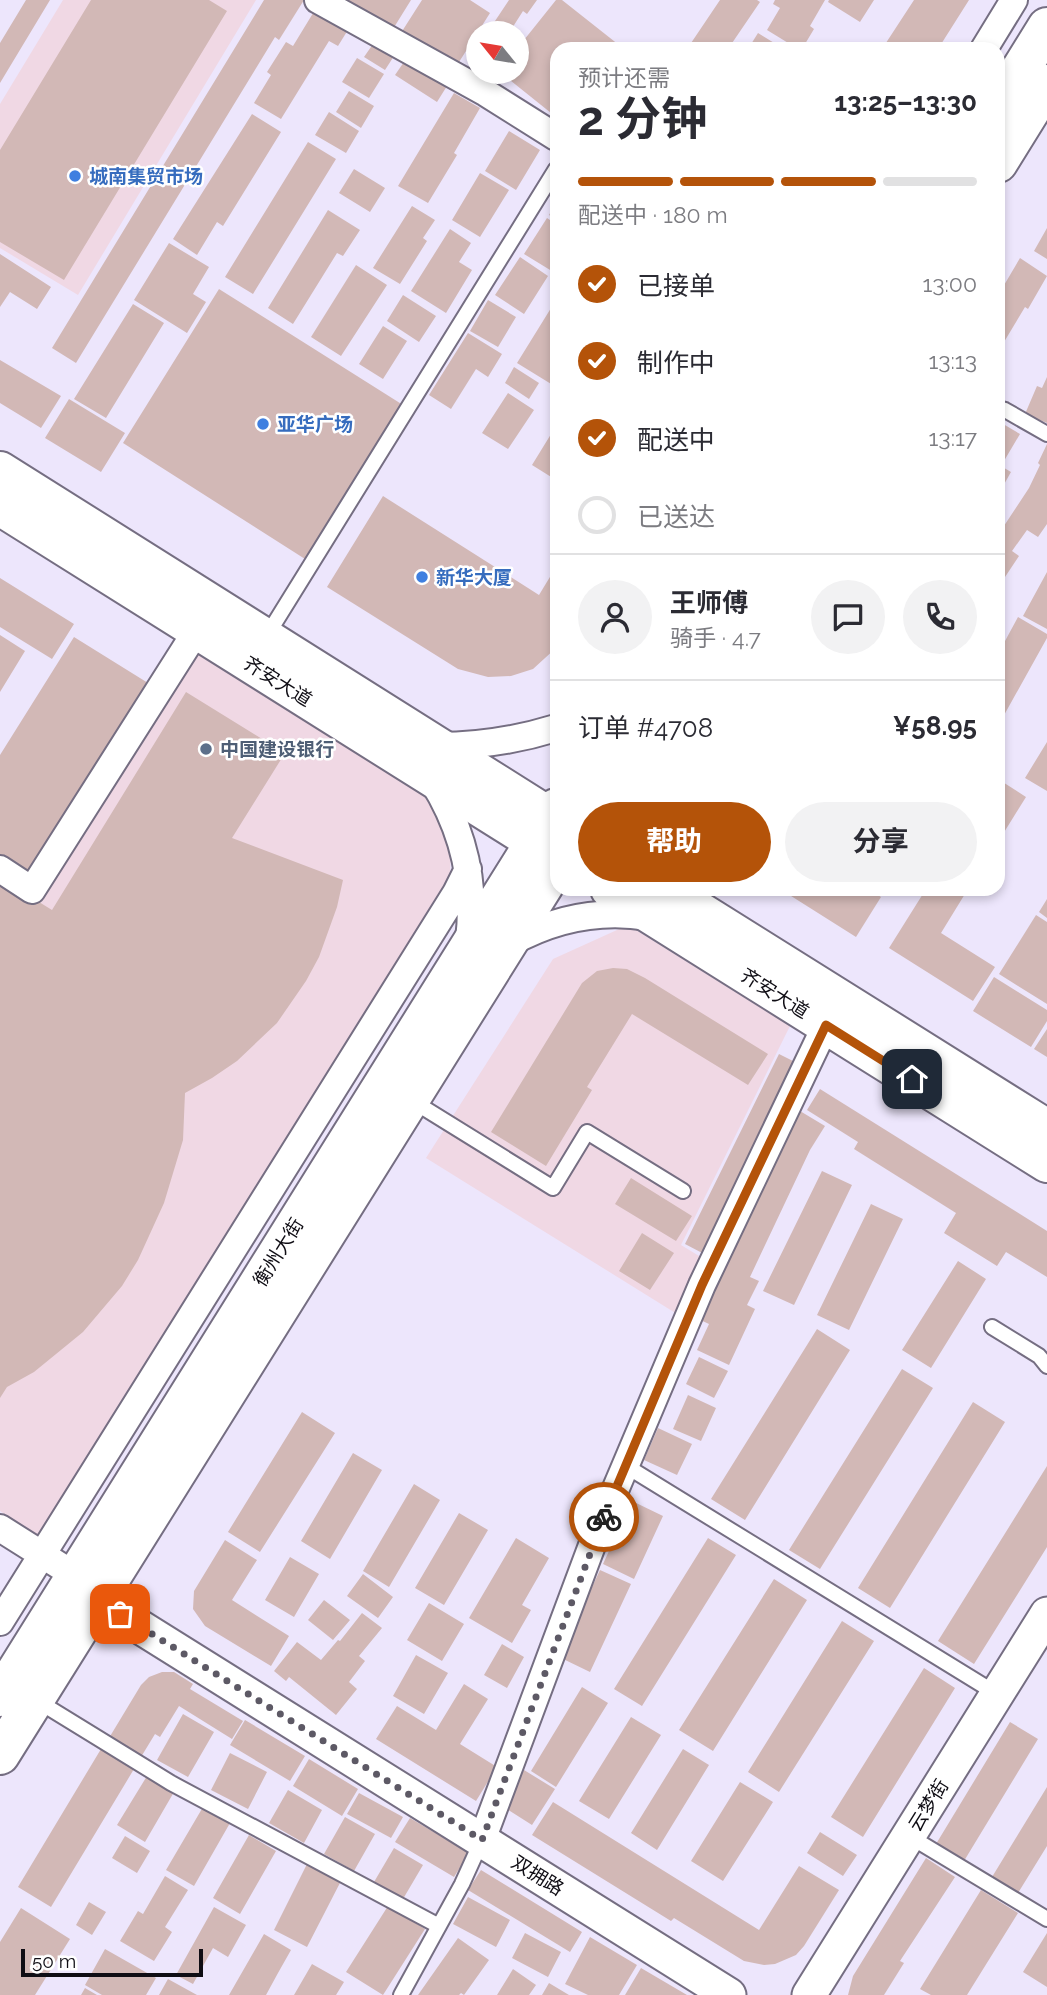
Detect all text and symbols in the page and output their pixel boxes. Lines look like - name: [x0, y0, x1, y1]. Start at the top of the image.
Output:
- north arrow: [466, 21, 528, 84]
- map controls: [466, 21, 529, 84]
- text: 预计还需: [578, 64, 670, 91]
- text: 13:25–13:30: [834, 87, 977, 117]
- text: 2 分钟: [578, 92, 707, 146]
- place label: 城南集贸市场: [89, 165, 203, 187]
- marker: 城南集贸市场: [67, 168, 83, 184]
- text: 配送中 · 180 m: [578, 201, 728, 228]
- icon: check: [578, 265, 616, 303]
- text: 13:00: [922, 270, 977, 297]
- text: 已接单: [637, 271, 715, 301]
- icon: check: [578, 342, 616, 380]
- text: 13:13: [928, 347, 977, 374]
- text: 制作中: [637, 348, 715, 378]
- place label: 亚华广场: [277, 413, 353, 435]
- marker: 亚华广场: [255, 416, 271, 432]
- icon: check: [578, 419, 616, 457]
- text: 13:17: [929, 424, 977, 451]
- text: 配送中: [637, 425, 715, 455]
- text: 已送达: [637, 502, 715, 532]
- place label: 新华大厦: [436, 566, 512, 588]
- marker: 新华大厦: [414, 569, 430, 585]
- button: person: [578, 580, 652, 654]
- button: chat: [811, 580, 885, 654]
- button: phone: [903, 580, 977, 654]
- text: 王师傅: [670, 588, 748, 618]
- text: 骑手 · 4.7: [670, 624, 761, 651]
- street label: 齐安大道: [240, 652, 316, 710]
- text: ¥58.95: [893, 711, 977, 741]
- text: 订单 #4708: [578, 713, 713, 743]
- place label: 中国建设银行: [220, 738, 334, 760]
- marker: 中国建设银行: [198, 741, 214, 757]
- button: 帮助: [578, 802, 771, 882]
- button: 分享: [785, 802, 977, 882]
- street label: 齐安大道: [737, 964, 813, 1022]
- pin: [882, 1049, 942, 1109]
- icon: home: [893, 1060, 931, 1098]
- street label: 衡州大街: [249, 1214, 307, 1290]
- courier: [569, 1482, 639, 1552]
- icon: bike: [585, 1498, 623, 1536]
- pin: [90, 1584, 150, 1644]
- icon: bag: [101, 1595, 139, 1633]
- street label: 云梦街: [904, 1775, 952, 1835]
- street label: 双拥路: [508, 1851, 568, 1899]
- scale bar: [21, 1946, 203, 1978]
- text: 50 m: [32, 1950, 76, 1972]

